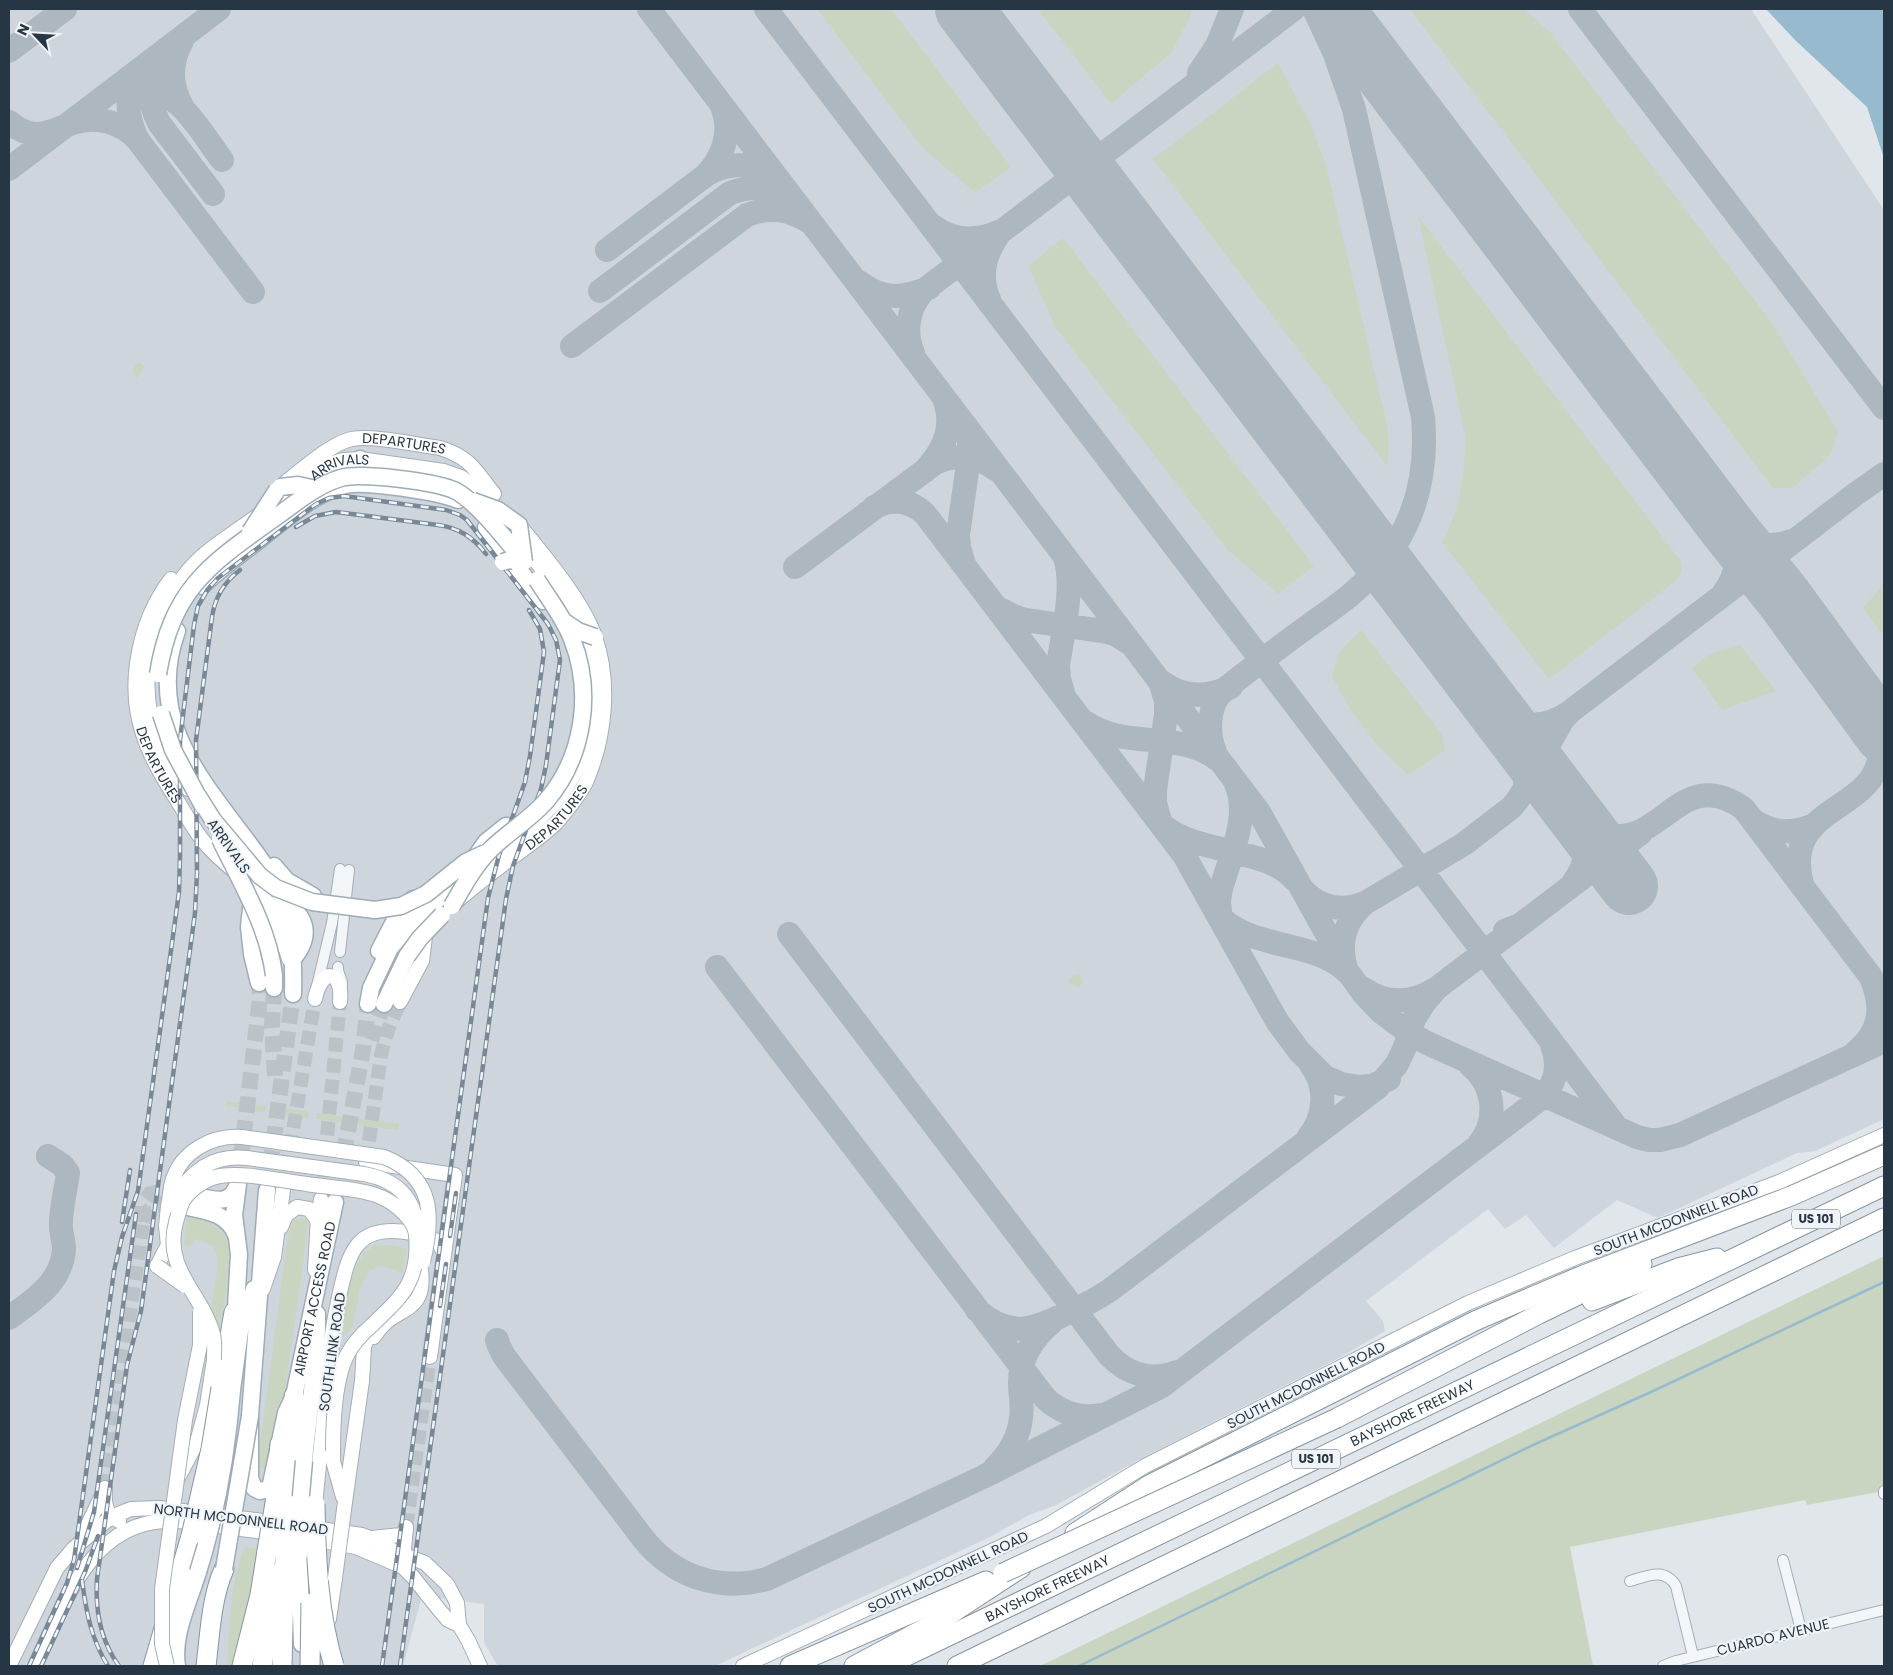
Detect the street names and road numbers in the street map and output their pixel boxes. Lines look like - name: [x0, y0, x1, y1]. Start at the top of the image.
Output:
- street label: DEPARTURES: [362, 428, 449, 459]
- street label: ARRIVALS: [305, 449, 371, 485]
- street label: DEPARTURES: [131, 724, 187, 807]
- street label: DEPARTURES: [521, 781, 593, 855]
- street label: ARRIVALS: [203, 814, 255, 878]
- street label: SOUTH MCDONNELL ROAD: [1591, 1179, 1761, 1261]
- road number: US 101: [1792, 1210, 1840, 1228]
- street label: AIRPORT ACCESS ROAD: [288, 1219, 341, 1378]
- street label: SOUTH LINK ROAD: [314, 1291, 350, 1413]
- street label: SOUTH MCDONNELL ROAD: [1223, 1336, 1389, 1434]
- street label: BAYSHORE FREEWAY: [1347, 1374, 1478, 1451]
- road number: US 101: [1292, 1450, 1340, 1468]
- street label: NORTH MCDONNELL ROAD: [153, 1498, 330, 1540]
- street label: SOUTH MCDONNELL ROAD: [864, 1526, 1032, 1618]
- street label: BAYSHORE FREEWAY: [982, 1550, 1113, 1627]
- street label: CUARDO AVENUE: [1715, 1613, 1831, 1661]

